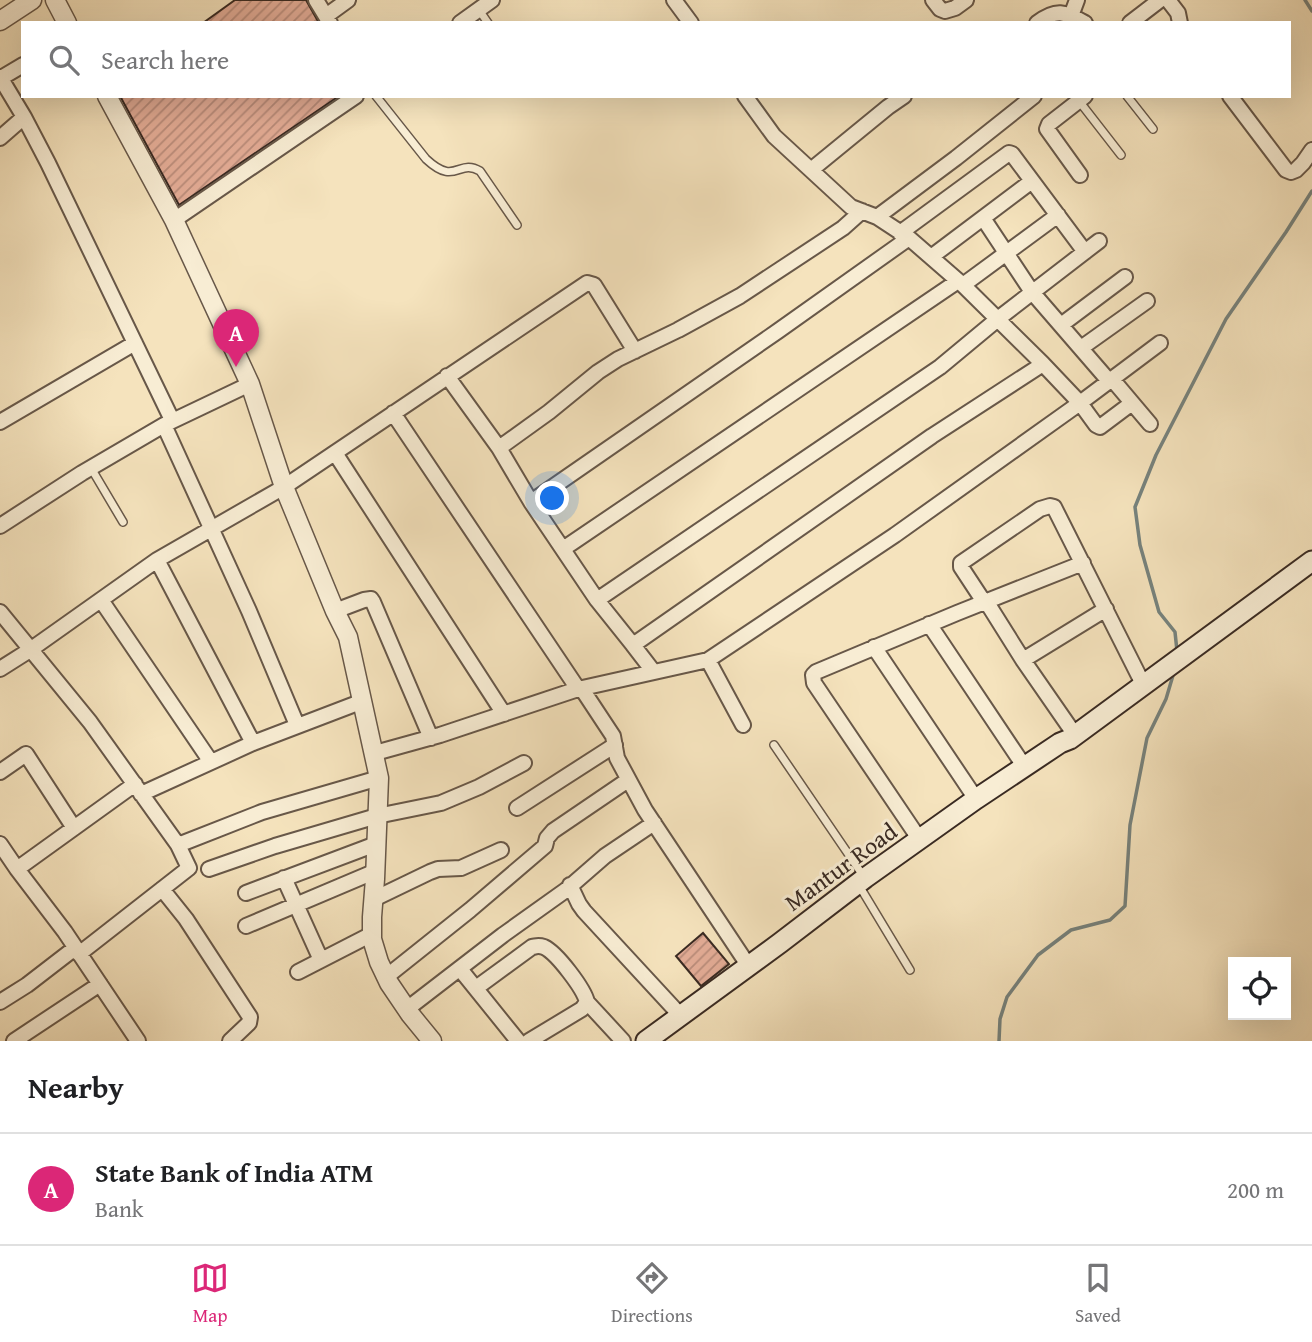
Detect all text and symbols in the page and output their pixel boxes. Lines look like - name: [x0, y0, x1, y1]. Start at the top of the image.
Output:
- search box: [21, 21, 1291, 98]
- text: Search here: [101, 40, 229, 79]
- icon: search: [45, 41, 83, 79]
- pin: A: [213, 309, 259, 367]
- your location: [535, 481, 569, 515]
- street label: Mantur Road: [777, 814, 904, 919]
- map controls: [1228, 957, 1291, 1020]
- button: locate: [1228, 957, 1291, 1020]
- text: Nearby: [28, 1065, 124, 1109]
- text: State Bank of India ATM: [95, 1153, 373, 1192]
- text: A: [44, 1173, 58, 1206]
- text: 200 m: [1227, 1173, 1284, 1206]
- text: Bank: [95, 1192, 144, 1225]
- tab: Map: [191, 1259, 229, 1329]
- tab: Directions: [611, 1259, 693, 1329]
- tab: Saved: [1075, 1259, 1121, 1329]

